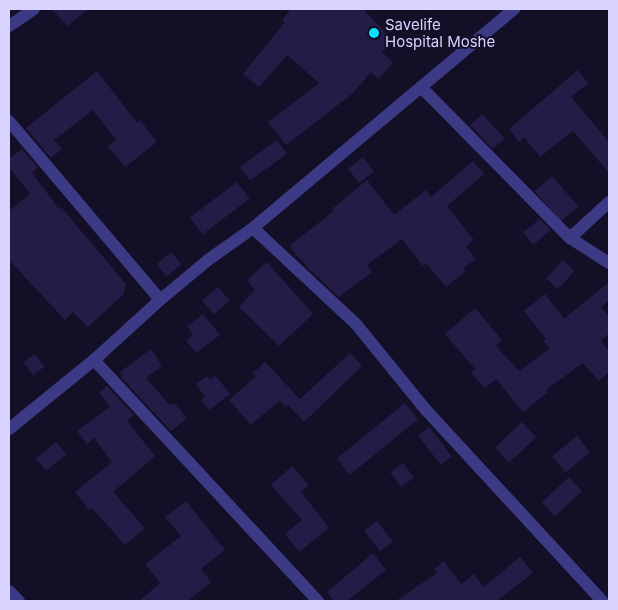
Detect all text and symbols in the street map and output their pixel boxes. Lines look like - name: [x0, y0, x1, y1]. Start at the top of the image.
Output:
- place label: Savelife Hospital Moshe: [385, 15, 495, 50]
- marker: Savelife Hospital Moshe: [367, 26, 381, 40]

